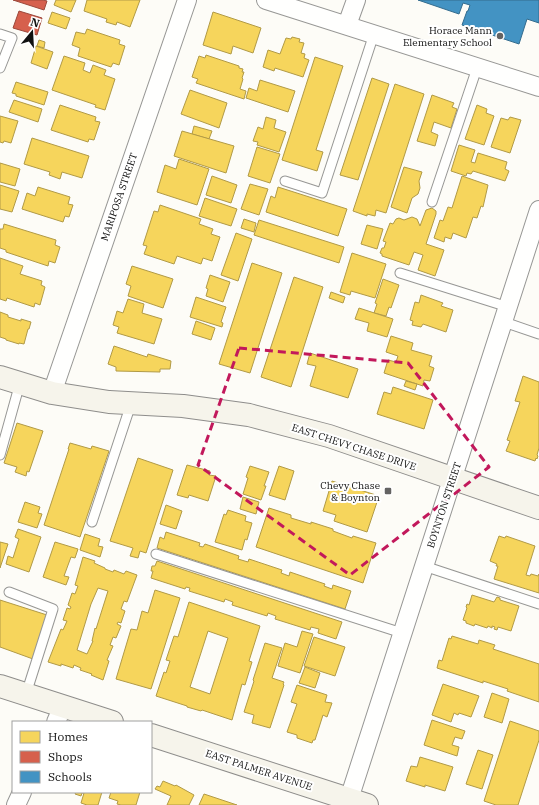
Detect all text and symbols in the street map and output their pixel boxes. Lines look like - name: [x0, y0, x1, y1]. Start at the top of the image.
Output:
- north arrow: [12, 12, 52, 52]
- text: N: [29, 14, 42, 31]
- place label: Horace Mann Elementary School: [403, 24, 493, 49]
- marker: Horace Mann Elementary School: [495, 31, 505, 41]
- street label: MARIPOSA STREET: [98, 151, 140, 243]
- street label: EAST CHEVY CHASE DRIVE: [290, 421, 418, 473]
- street label: BOYNTON STREET: [424, 460, 464, 550]
- place label: Chevy Chase & Boynton: [320, 479, 381, 504]
- marker: Chevy Chase & Boynton: [383, 486, 393, 496]
- legend: [12, 721, 152, 793]
- text: Homes: [48, 729, 88, 744]
- street label: EAST PALMER AVENUE: [204, 747, 314, 793]
- text: Shops: [48, 749, 83, 764]
- text: Schools: [48, 769, 92, 784]

